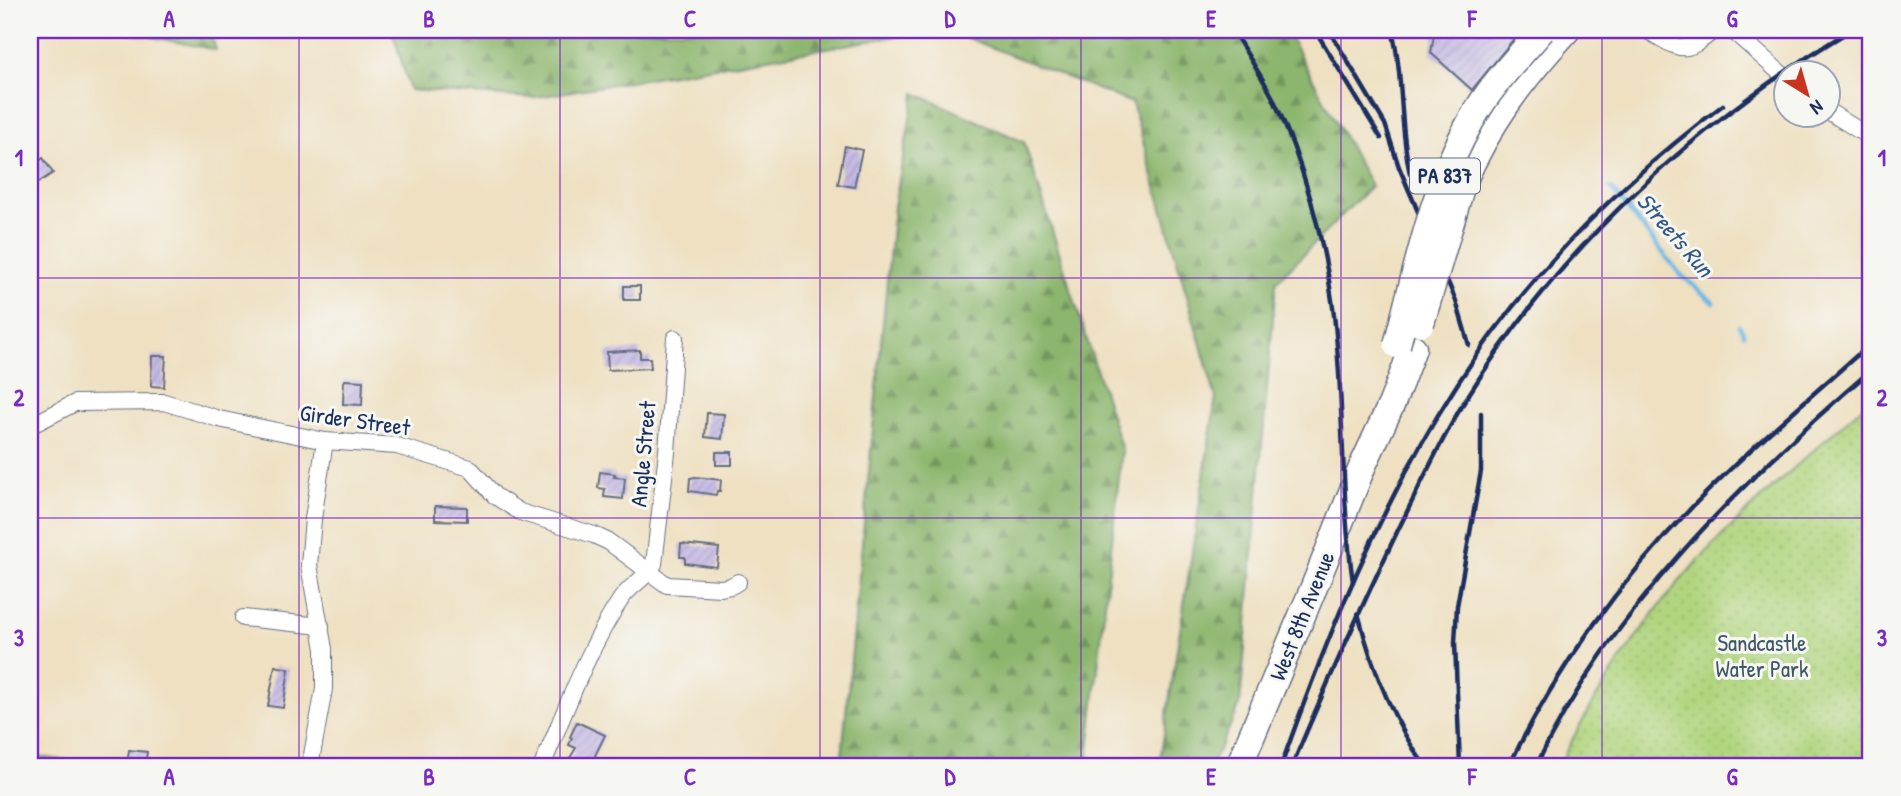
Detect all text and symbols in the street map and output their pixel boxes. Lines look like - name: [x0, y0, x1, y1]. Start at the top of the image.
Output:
- text: A: [163, 3, 175, 34]
- text: B: [423, 3, 435, 34]
- text: C: [684, 3, 696, 34]
- text: D: [945, 3, 957, 34]
- text: E: [1206, 3, 1217, 34]
- text: F: [1467, 3, 1478, 34]
- text: G: [1726, 3, 1738, 34]
- north arrow: [1772, 60, 1842, 130]
- text: N: [1805, 94, 1829, 121]
- text: 1: [15, 142, 23, 173]
- text: 1: [1878, 142, 1886, 173]
- road number: PA 837: [1410, 158, 1480, 194]
- water label: Streets Run: [1630, 185, 1723, 285]
- text: 2: [14, 382, 25, 413]
- text: 2: [1877, 382, 1888, 413]
- street label: Girder Street: [298, 396, 413, 443]
- street label: Angle Street: [622, 399, 663, 508]
- street label: West 8th Avenue: [1262, 547, 1341, 685]
- text: 3: [14, 622, 24, 653]
- text: 3: [1877, 622, 1887, 653]
- park label: Sandcastle Water Park: [1716, 627, 1809, 684]
- text: A: [163, 761, 175, 792]
- text: B: [423, 761, 435, 792]
- text: C: [684, 761, 696, 792]
- text: D: [945, 761, 957, 792]
- text: E: [1206, 761, 1217, 792]
- text: F: [1467, 761, 1478, 792]
- text: G: [1726, 761, 1738, 792]

